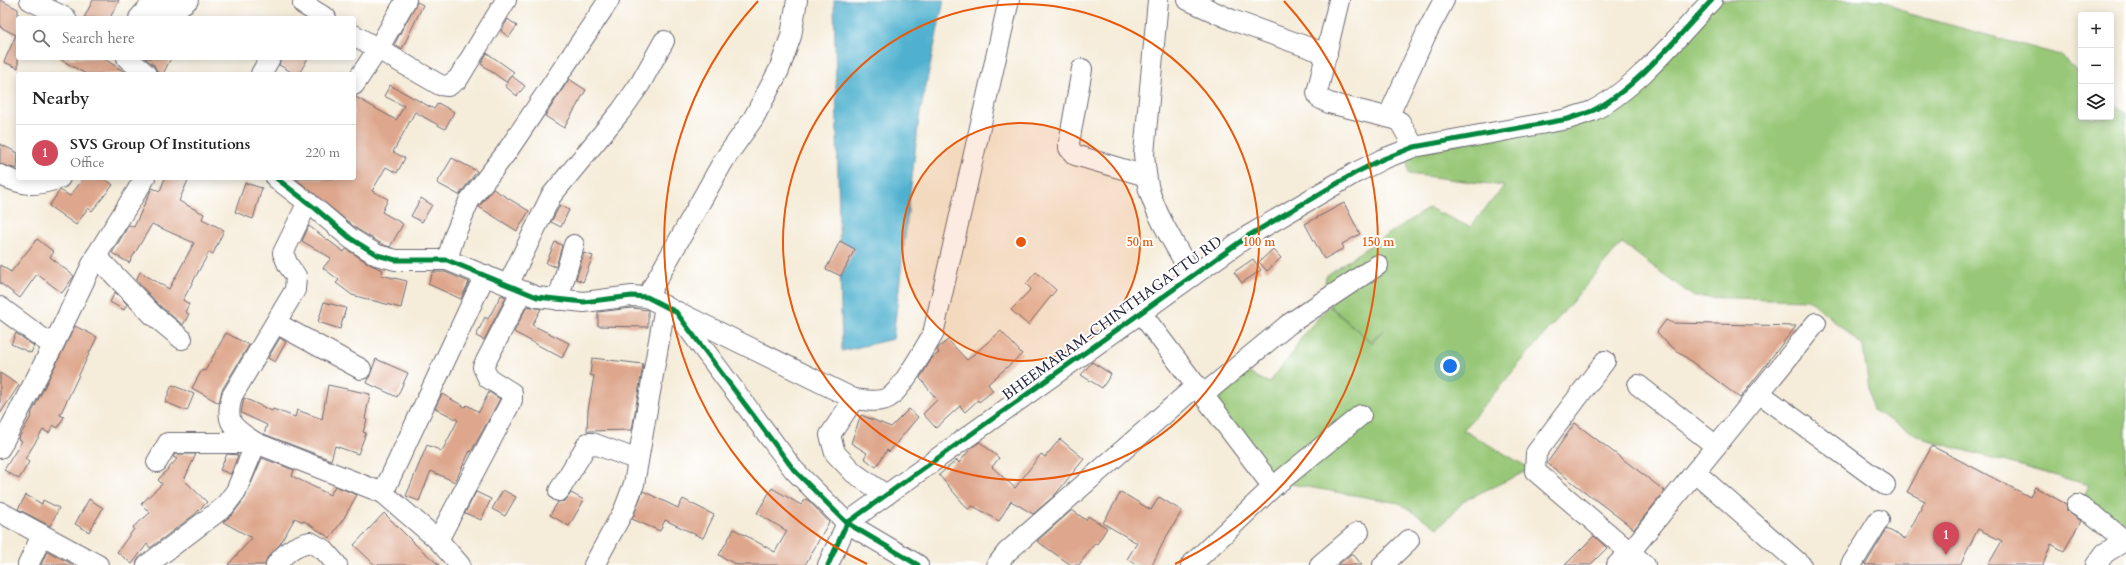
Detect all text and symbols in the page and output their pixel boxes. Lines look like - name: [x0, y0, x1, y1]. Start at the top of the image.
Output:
- map controls: [2078, 12, 2114, 120]
- button: +: [2078, 12, 2114, 48]
- search box: [16, 16, 356, 60]
- icon: search: [30, 27, 52, 49]
- text: Search here: [62, 28, 135, 48]
- button: −: [2078, 48, 2114, 84]
- button: layers: [2078, 84, 2114, 120]
- text: Nearby: [32, 87, 89, 110]
- text: SVS Group Of Institutions: [70, 134, 250, 154]
- text: 1: [42, 144, 48, 162]
- text: 220 m: [306, 144, 340, 162]
- text: Office: [70, 154, 104, 172]
- street label: BHEEMARAM-CHINTHAGATTU RD: [998, 231, 1226, 405]
- text: 50 m: [1127, 234, 1154, 250]
- text: 100 m: [1243, 234, 1276, 250]
- text: 150 m: [1362, 234, 1395, 250]
- centre of rings: [1014, 235, 1028, 249]
- your location: [1440, 356, 1460, 376]
- pin: 1: [1933, 522, 1959, 555]

